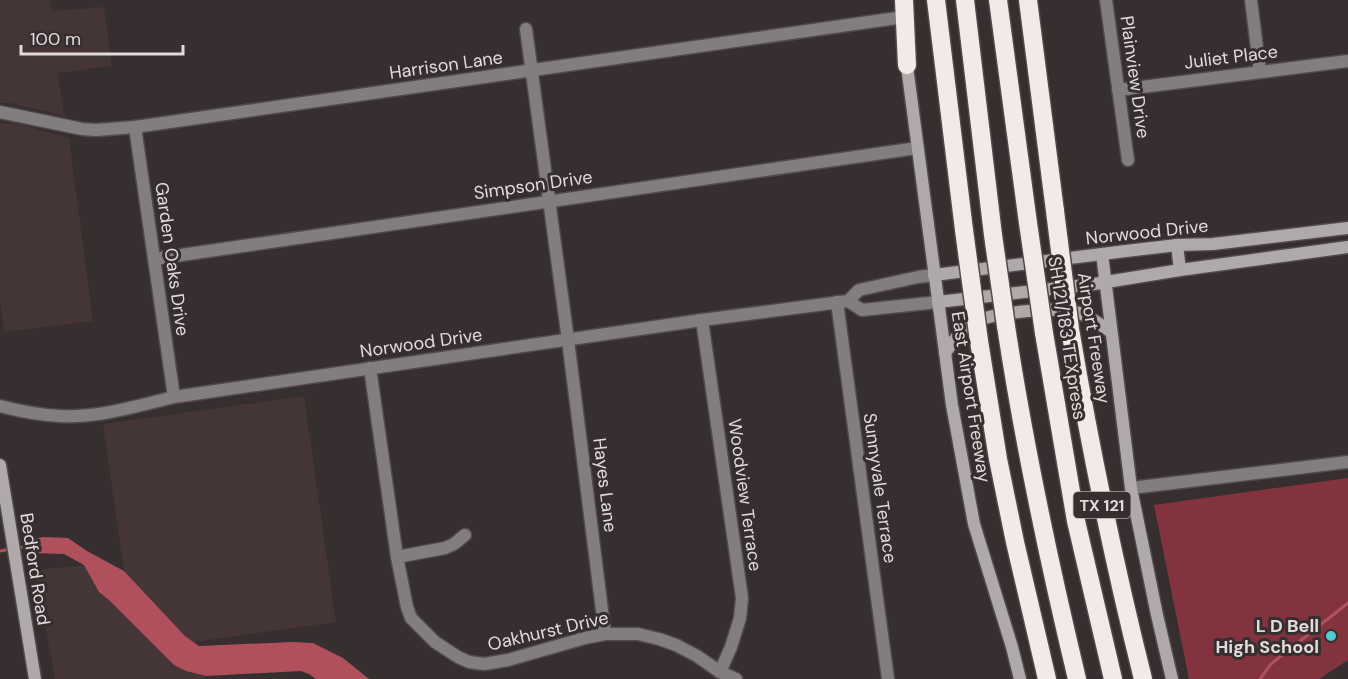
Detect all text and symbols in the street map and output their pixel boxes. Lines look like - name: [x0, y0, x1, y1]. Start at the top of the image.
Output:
- street label: Plainview Drive: [1115, 14, 1155, 140]
- scale bar: [21, 18, 183, 56]
- text: 100 m: [30, 27, 81, 51]
- street label: Juliet Place: [1183, 39, 1279, 75]
- street label: Harrison Lane: [388, 45, 504, 85]
- street label: Simpson Drive: [472, 165, 594, 205]
- street label: Garden Oaks Drive: [149, 181, 195, 337]
- street label: Norwood Drive: [1084, 214, 1210, 250]
- street label: SH 121/183 TEXpress: [1042, 255, 1092, 421]
- street label: Airport Freeway: [1072, 271, 1116, 405]
- street label: East Airport Freeway: [946, 310, 996, 484]
- street label: Norwood Drive: [358, 323, 484, 363]
- street label: Sunnyvale Terrace: [858, 411, 902, 565]
- street label: Woodview Terrace: [722, 417, 768, 573]
- street label: Hayes Lane: [587, 436, 623, 534]
- road number: TX 121: [1074, 492, 1130, 518]
- street label: Bedford Road: [14, 511, 56, 627]
- street label: Oakhurst Drive: [485, 605, 611, 657]
- place label: L D Bell High School: [1215, 614, 1319, 659]
- marker: L D Bell High School: [1324, 629, 1338, 643]

